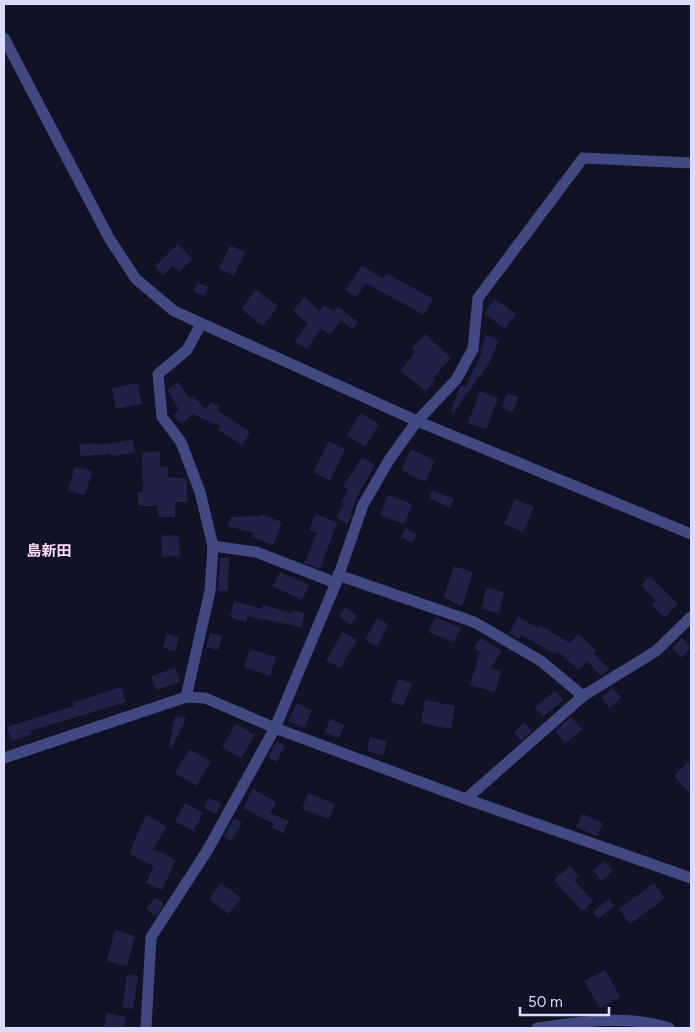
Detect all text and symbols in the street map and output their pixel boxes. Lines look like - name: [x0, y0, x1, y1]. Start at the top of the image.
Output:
- district label: 島新田: [26, 542, 72, 560]
- scale bar: [520, 984, 609, 1016]
- text: 50 m: [528, 993, 563, 1011]

